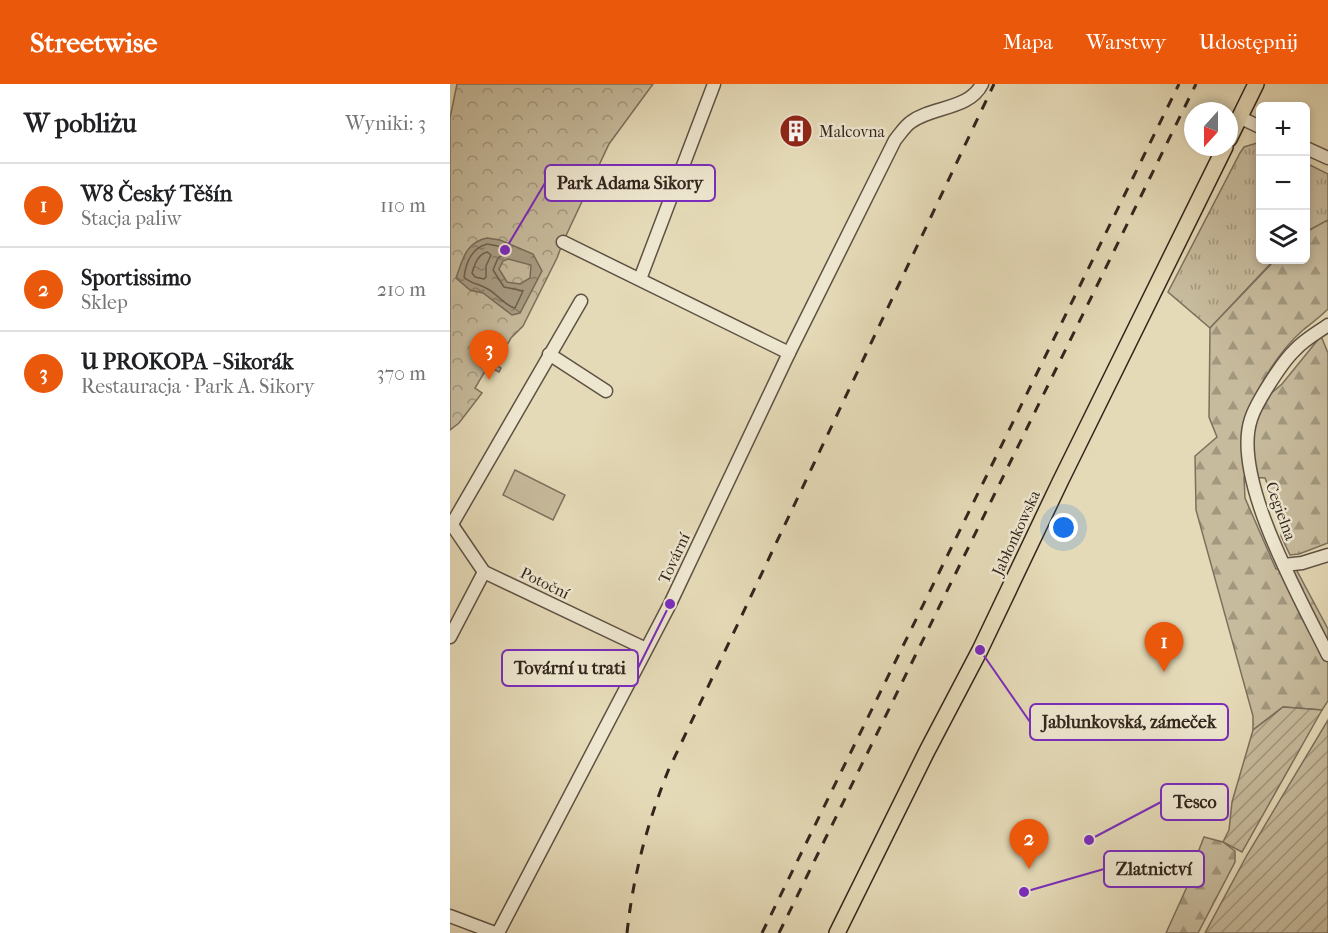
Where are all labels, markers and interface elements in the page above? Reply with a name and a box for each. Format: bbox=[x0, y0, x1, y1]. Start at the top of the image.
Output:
text: Streetwise bbox=[30, 26, 157, 59]
text: Mapa bbox=[1003, 30, 1053, 54]
text: Warstwy bbox=[1086, 30, 1166, 54]
text: Udostępnij bbox=[1199, 30, 1298, 54]
north arrow bbox=[1184, 102, 1238, 156]
map controls bbox=[1256, 102, 1310, 264]
button: + bbox=[1256, 102, 1310, 156]
text: W pobliżu bbox=[24, 108, 137, 139]
text: Wyniki: 3 bbox=[345, 112, 426, 135]
building icon: Malcovna bbox=[778, 113, 814, 149]
place label: Malcovna bbox=[819, 122, 886, 141]
button: − bbox=[1256, 156, 1310, 210]
callout: Park Adama Sikory bbox=[545, 165, 715, 201]
text: Park Adama Sikory bbox=[557, 173, 705, 194]
text: W8 Český Těšín bbox=[81, 181, 232, 207]
text: 1 bbox=[40, 194, 47, 217]
text: 110 m bbox=[380, 194, 426, 217]
text: Stacja paliw bbox=[81, 207, 181, 230]
button: layers bbox=[1256, 210, 1310, 264]
text: Sportissimo bbox=[81, 265, 191, 291]
text: 2 bbox=[38, 278, 49, 301]
text: 210 m bbox=[377, 278, 426, 301]
text: Sklep bbox=[81, 291, 128, 314]
pin: 3 bbox=[470, 330, 508, 380]
text: U PROKOPA - Sikorák bbox=[81, 349, 293, 375]
text: 3 bbox=[39, 362, 48, 385]
text: 370 m bbox=[376, 362, 426, 385]
text: Restauracja · Park A. Sikory bbox=[81, 375, 314, 398]
street label: Cegielna bbox=[1262, 479, 1301, 543]
street label: Jabłonkowska bbox=[987, 487, 1044, 581]
your location bbox=[1049, 513, 1078, 542]
street label: Tovární bbox=[654, 530, 694, 586]
street label: Potoční bbox=[517, 563, 573, 603]
pin: 1 bbox=[1144, 622, 1184, 672]
callout: Tovární u trati bbox=[502, 650, 638, 686]
text: Tovární u trati bbox=[513, 658, 627, 679]
callout: Jablunkovská, zámeček bbox=[1030, 704, 1228, 740]
text: Jablunkovská, zámeček bbox=[1040, 712, 1217, 733]
callout: Tesco bbox=[1161, 784, 1228, 820]
text: Tesco bbox=[1172, 792, 1217, 813]
pin: 2 bbox=[1010, 820, 1048, 869]
callout: Zlatnictví bbox=[1104, 851, 1204, 887]
text: Zlatnictví bbox=[1116, 859, 1193, 880]

